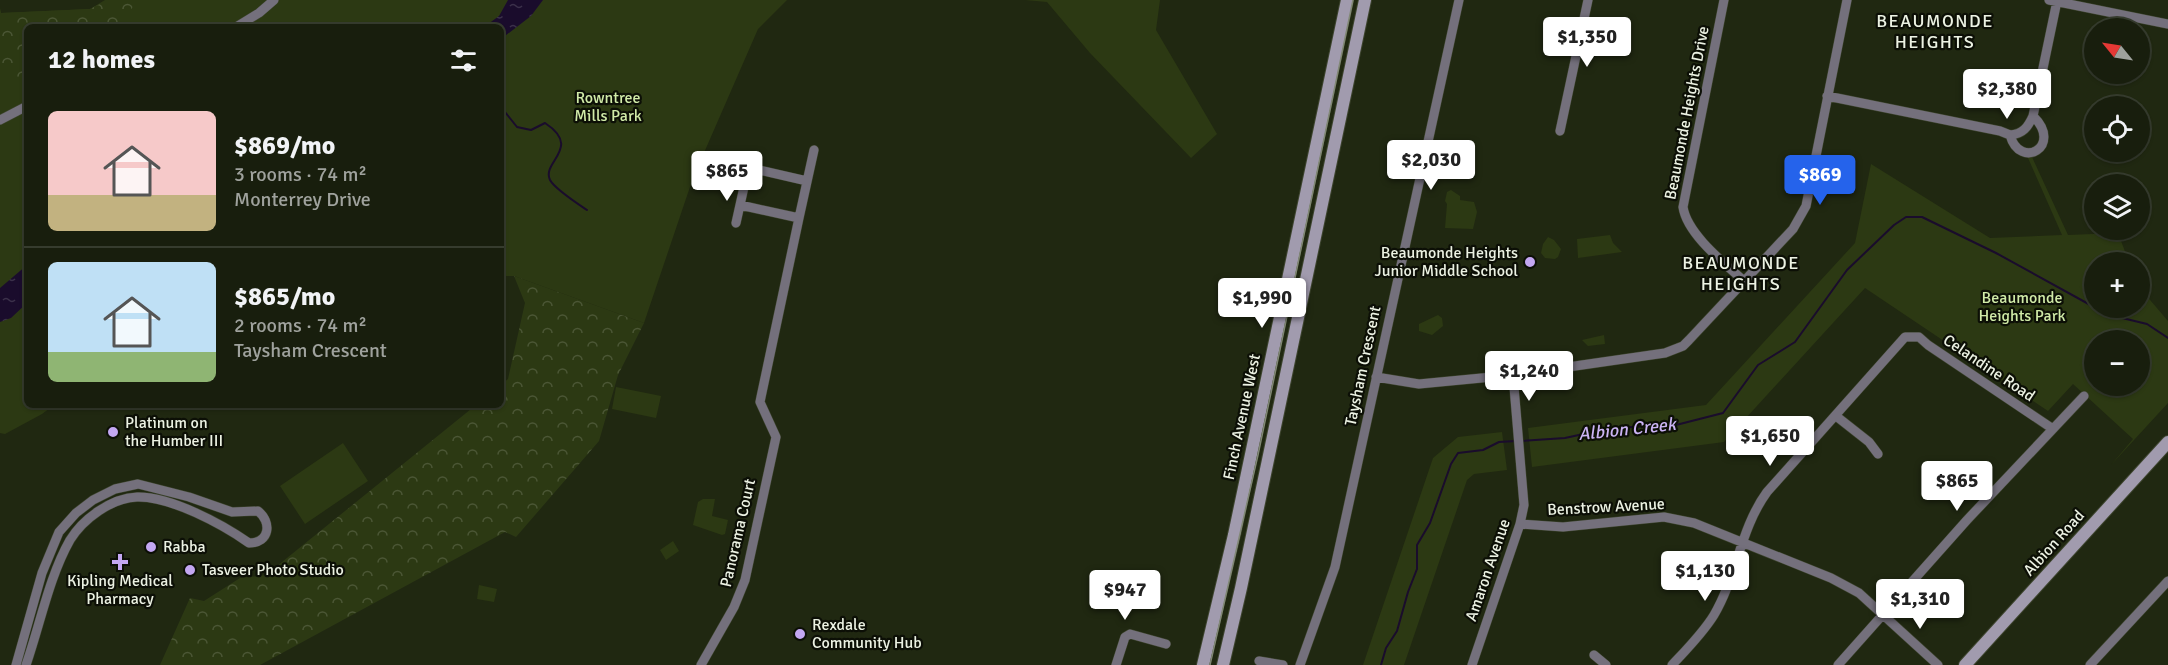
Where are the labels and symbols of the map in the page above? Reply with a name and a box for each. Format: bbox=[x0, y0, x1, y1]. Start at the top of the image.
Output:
district label: BEAUMONDE HEIGHTS bbox=[1876, 10, 1994, 53]
pin: $1,350 bbox=[1538, 17, 1636, 68]
north arrow bbox=[2084, 18, 2150, 84]
street label: Beaumonde Heights Drive bbox=[1660, 24, 1714, 202]
pin: $2,380 bbox=[1958, 69, 2056, 120]
park label: Rowntree Mills Park bbox=[574, 88, 642, 126]
pin: $2,030 bbox=[1382, 140, 1480, 191]
pin: $865 bbox=[691, 151, 763, 202]
pin: $869 bbox=[1784, 155, 1856, 206]
place label: Beaumonde Heights Junior Middle School bbox=[1375, 243, 1518, 281]
district label: BEAUMONDE HEIGHTS bbox=[1682, 252, 1800, 295]
marker: Beaumonde Heights Junior Middle School bbox=[1523, 255, 1537, 269]
pin: $1,990 bbox=[1213, 278, 1311, 329]
park label: Beaumonde Heights Park bbox=[1978, 288, 2066, 326]
street label: Taysham Crescent bbox=[1341, 304, 1386, 428]
street label: Celandine Road bbox=[1939, 330, 2039, 406]
pin: $1,240 bbox=[1480, 351, 1578, 402]
street label: Finch Avenue West bbox=[1219, 352, 1265, 482]
place label: Platinum on the Humber III bbox=[125, 413, 223, 451]
water label: Albion Creek bbox=[1577, 413, 1679, 445]
pin: $1,650 bbox=[1721, 416, 1819, 467]
marker: Platinum on the Humber III bbox=[106, 425, 120, 439]
pin: $865 bbox=[1921, 461, 1993, 512]
street label: Panorama Court bbox=[716, 476, 760, 589]
street label: Benstrow Avenue bbox=[1547, 494, 1665, 520]
street label: Albion Road bbox=[2019, 506, 2089, 580]
street label: Amaron Avenue bbox=[1461, 516, 1515, 624]
place label: Rabba bbox=[163, 537, 206, 557]
marker: Rabba bbox=[144, 540, 158, 554]
pin: $1,130 bbox=[1656, 551, 1754, 602]
marker: Kipling Medical Pharmacy bbox=[113, 555, 127, 569]
place label: Tasveer Photo Studio bbox=[202, 560, 344, 580]
marker: Tasveer Photo Studio bbox=[183, 563, 197, 577]
pin: $947 bbox=[1089, 570, 1161, 621]
place label: Kipling Medical Pharmacy bbox=[67, 571, 173, 609]
pin: $1,310 bbox=[1871, 579, 1969, 630]
place label: Rexdale Community Hub bbox=[812, 615, 922, 653]
marker: Rexdale Community Hub bbox=[793, 627, 807, 641]

